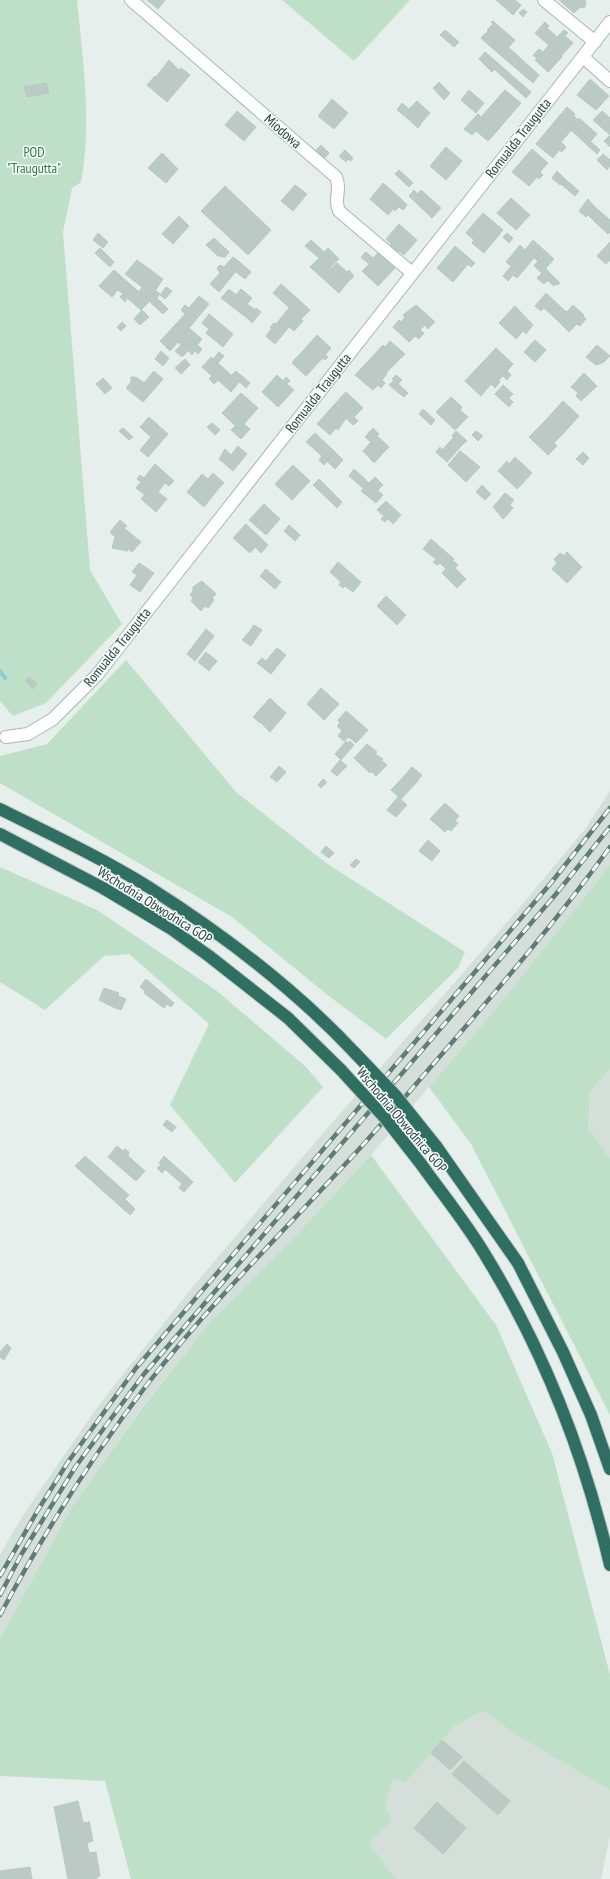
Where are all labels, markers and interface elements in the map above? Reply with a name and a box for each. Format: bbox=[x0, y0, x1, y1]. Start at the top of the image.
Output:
street label: Romualda Traugutta bbox=[481, 94, 555, 182]
street label: Miodowa bbox=[261, 110, 305, 152]
park label: POD "Traugutta" bbox=[7, 143, 61, 177]
street label: Romualda Traugutta bbox=[281, 349, 355, 437]
street label: Romualda Traugutta bbox=[80, 604, 154, 690]
street label: Wschodnia Obwodnica GOP bbox=[94, 862, 216, 948]
street label: Wschodnia Obwodnica GOP bbox=[353, 1064, 451, 1176]

